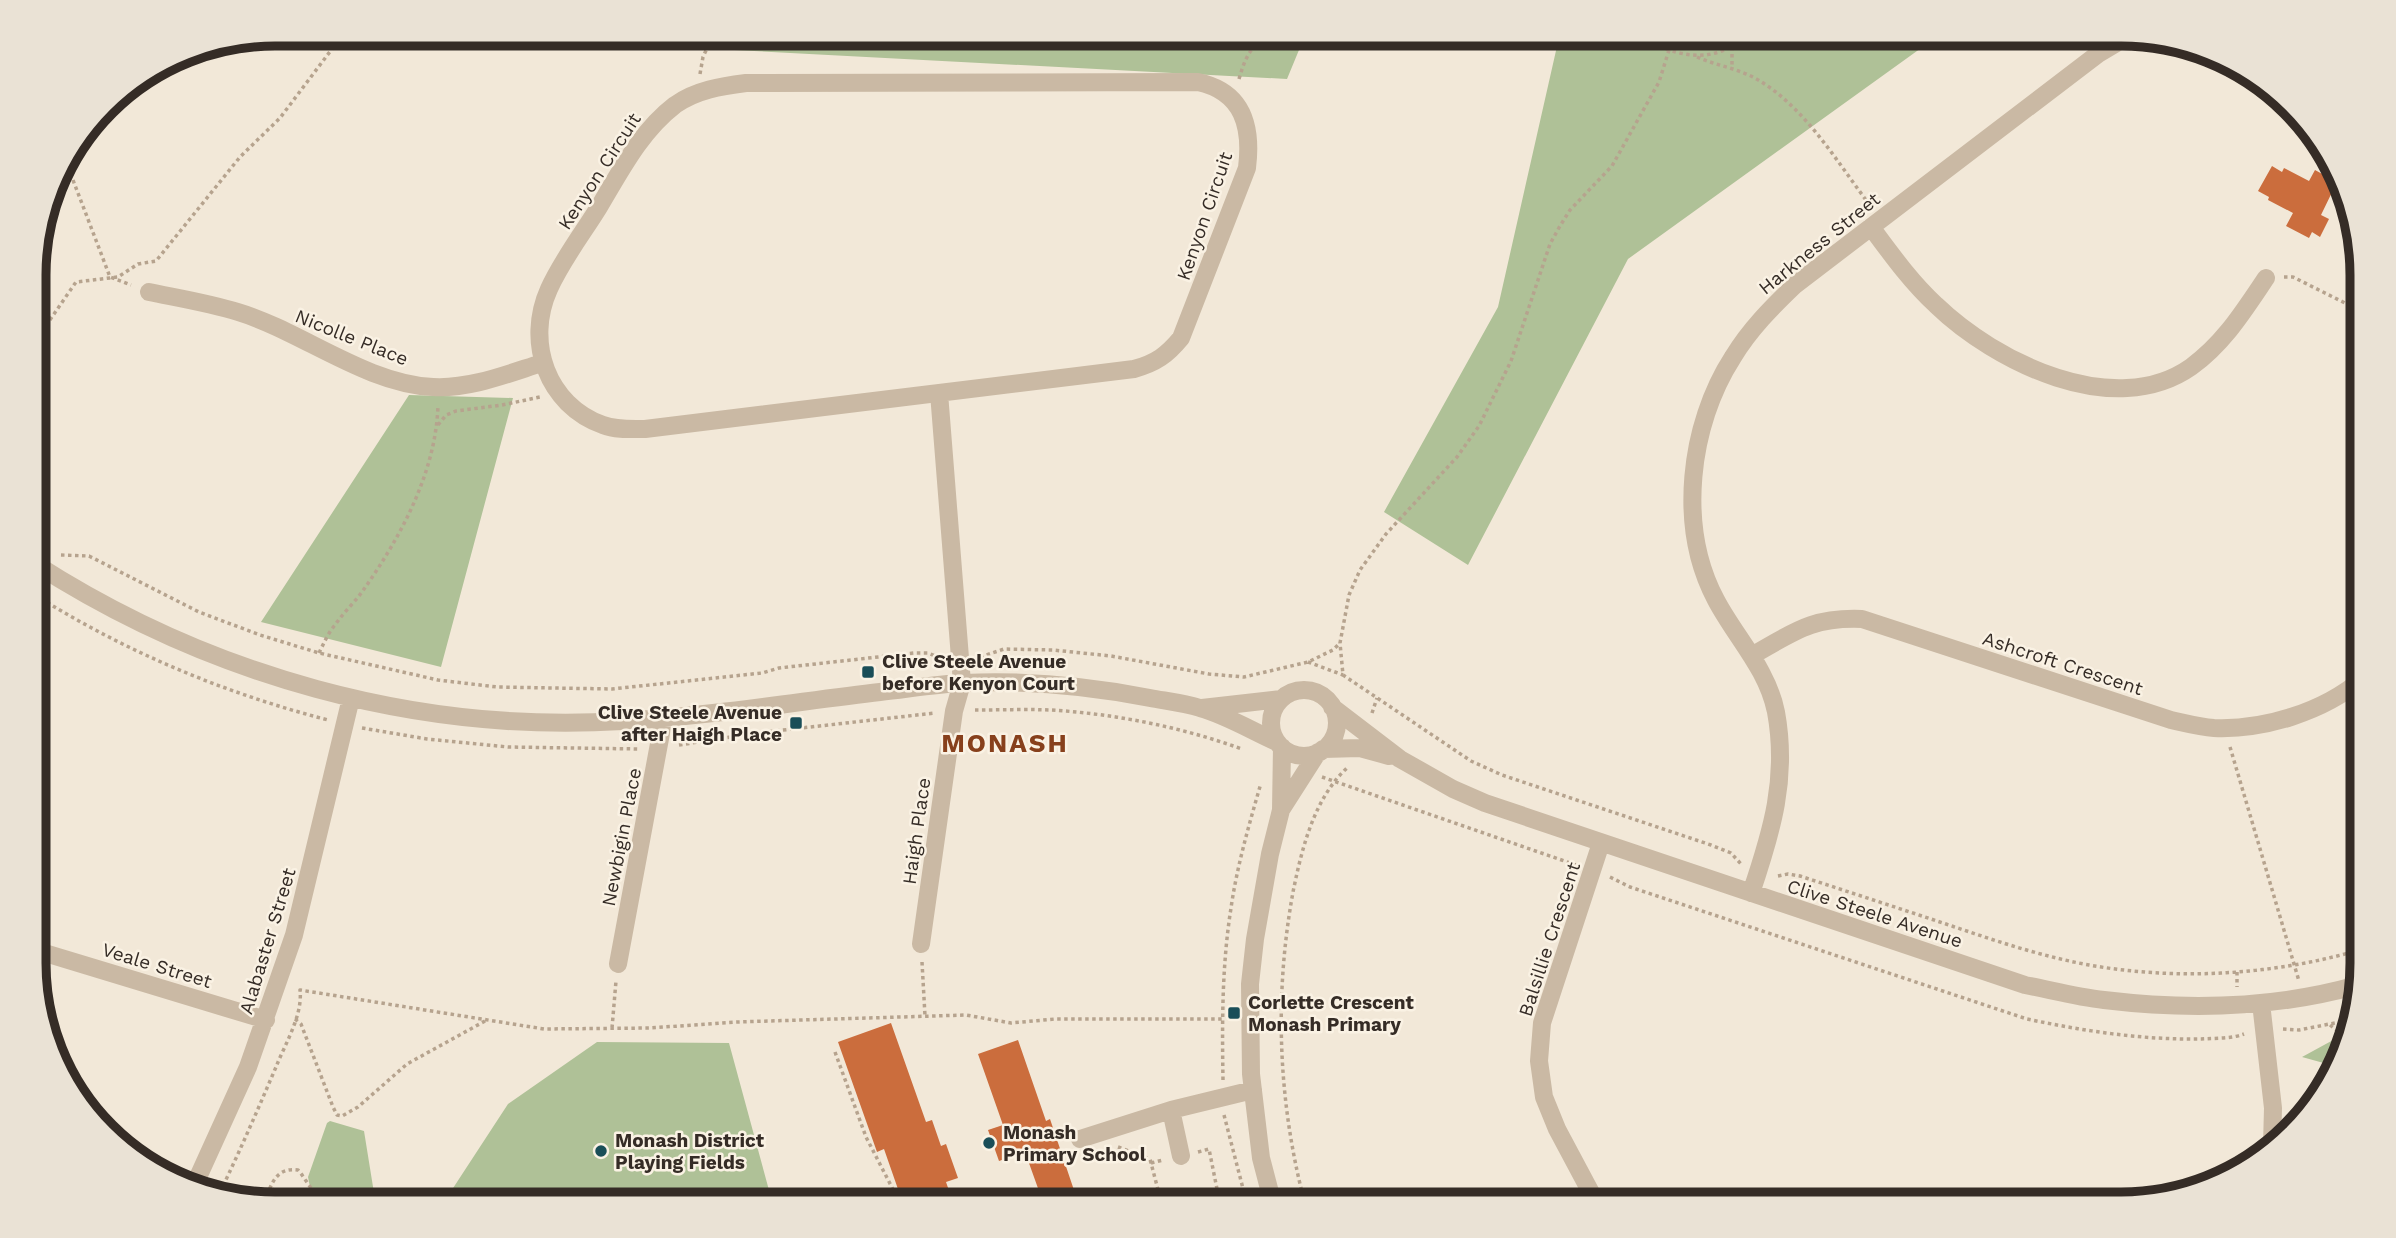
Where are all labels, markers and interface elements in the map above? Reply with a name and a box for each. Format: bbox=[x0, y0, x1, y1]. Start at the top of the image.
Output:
street label: Kenyon Circuit bbox=[553, 109, 646, 234]
street label: Kenyon Circuit bbox=[1172, 149, 1237, 283]
street label: Harkness Street bbox=[1754, 187, 1885, 299]
street label: Nicolle Place bbox=[292, 304, 412, 371]
street label: Ashcroft Crescent bbox=[1980, 627, 2146, 700]
place label: Clive Steele Avenue before Kenyon Court bbox=[882, 650, 1075, 695]
marker: Clive Steele Avenue before Kenyon Court bbox=[860, 664, 876, 680]
place label: Clive Steele Avenue after Haigh Place bbox=[598, 701, 782, 746]
marker: Clive Steele Avenue after Haigh Place bbox=[788, 715, 804, 731]
district label: MONASH bbox=[941, 728, 1069, 758]
street label: Newbigin Place bbox=[597, 766, 646, 908]
street label: Haigh Place bbox=[898, 776, 935, 886]
street label: Balsillie Crescent bbox=[1514, 859, 1585, 1019]
street label: Alabaster Street bbox=[234, 865, 301, 1017]
street label: Clive Steele Avenue bbox=[1784, 874, 1965, 953]
street label: Veale Street bbox=[99, 938, 215, 993]
place label: Corlette Crescent Monash Primary bbox=[1248, 991, 1414, 1036]
marker: Corlette Crescent Monash Primary bbox=[1226, 1005, 1242, 1021]
place label: Monash Primary School bbox=[1003, 1121, 1147, 1166]
place label: Monash District Playing Fields bbox=[615, 1129, 765, 1174]
marker: Monash Primary School bbox=[981, 1135, 997, 1151]
marker: Monash District Playing Fields bbox=[593, 1143, 609, 1159]

